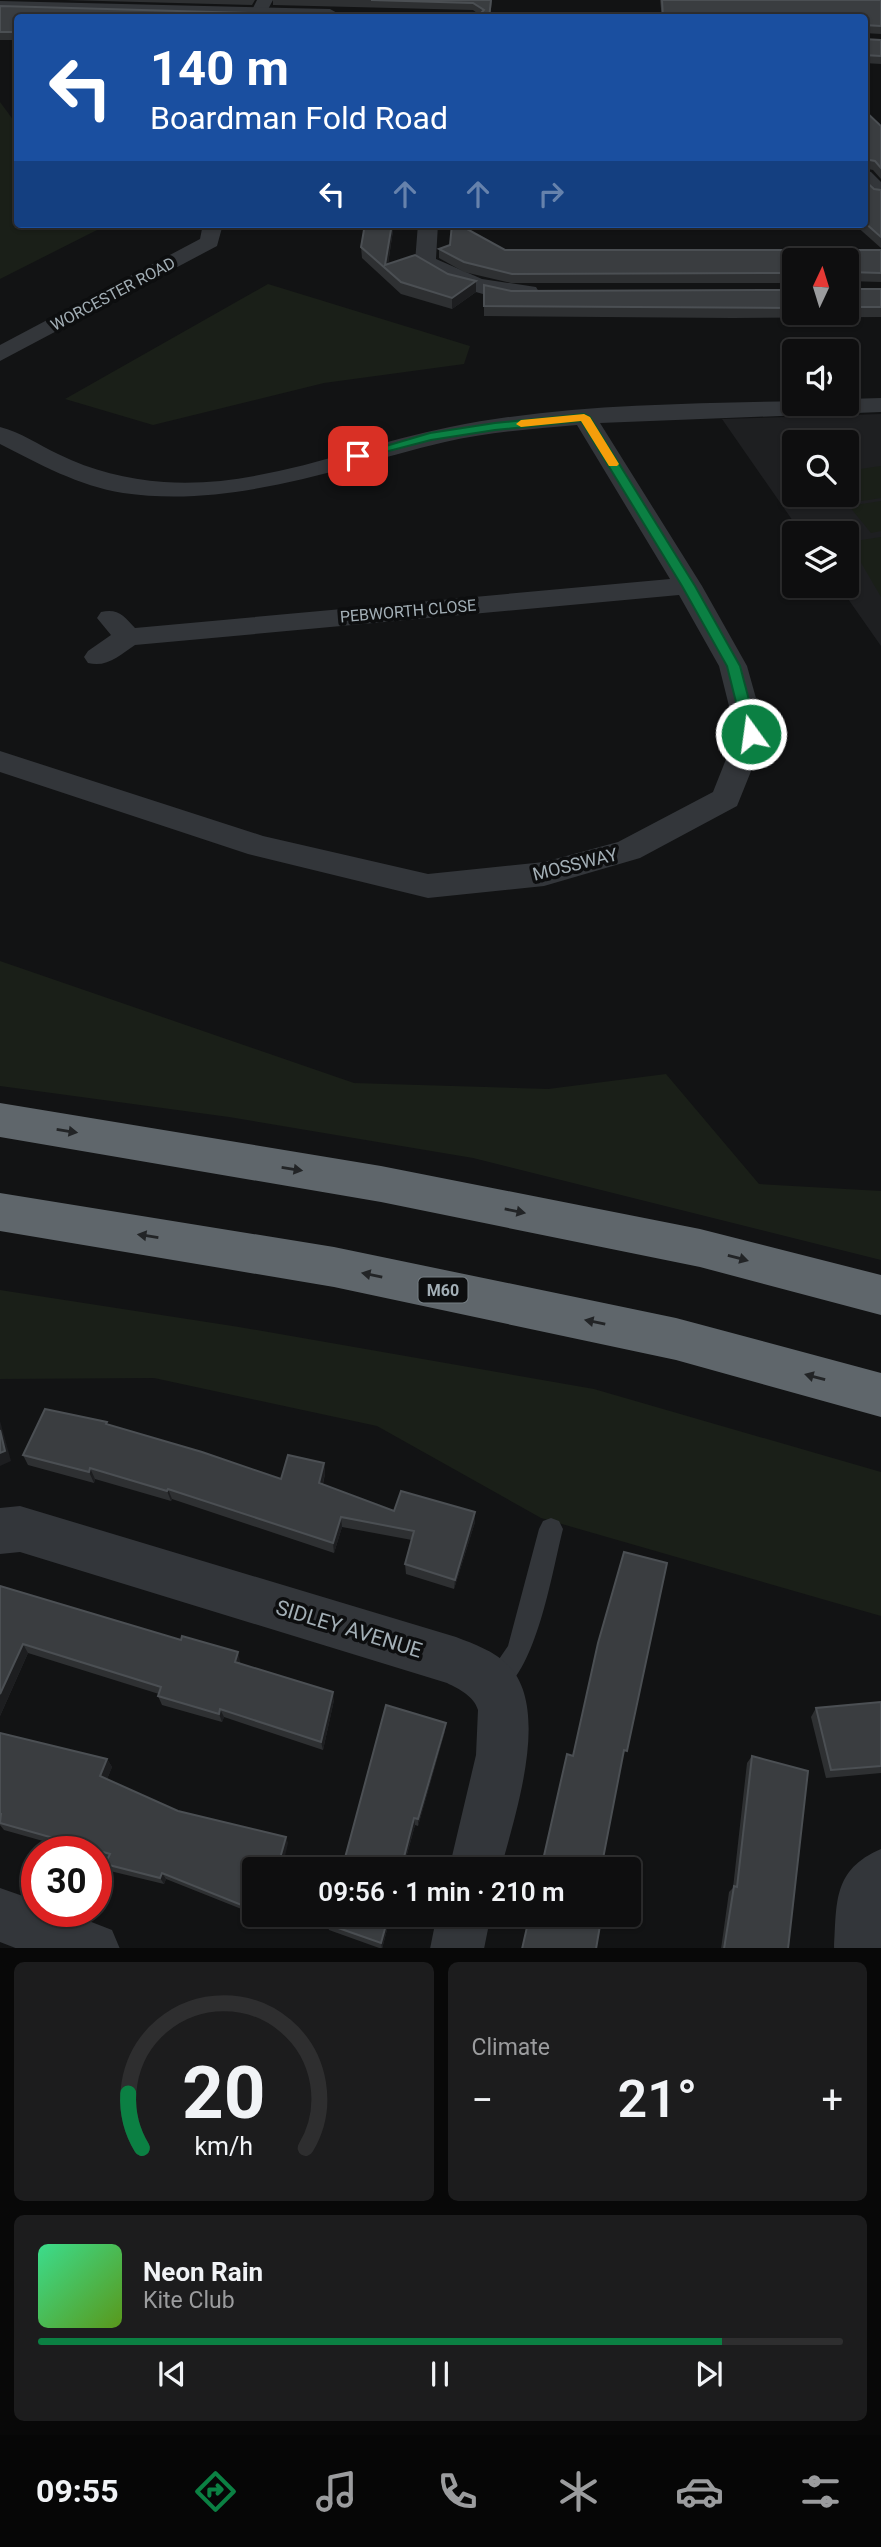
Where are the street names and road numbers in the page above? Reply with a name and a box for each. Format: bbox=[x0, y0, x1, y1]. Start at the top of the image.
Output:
street label: WORCESTER ROAD bbox=[48, 253, 178, 335]
street label: PEBWORTH CLOSE bbox=[339, 596, 477, 626]
street label: MOSSWAY bbox=[530, 843, 620, 885]
road number: M60 bbox=[418, 1278, 467, 1302]
street label: SIDLEY AVENUE bbox=[273, 1595, 425, 1663]

